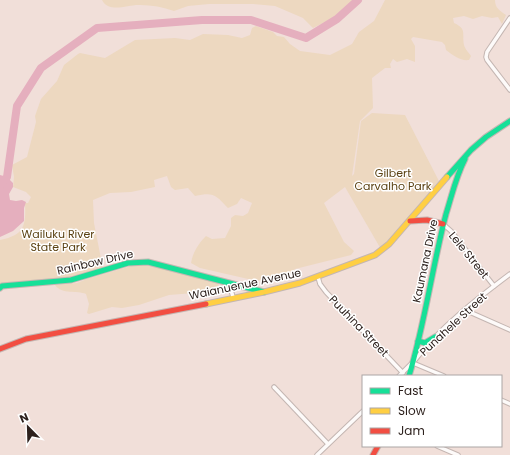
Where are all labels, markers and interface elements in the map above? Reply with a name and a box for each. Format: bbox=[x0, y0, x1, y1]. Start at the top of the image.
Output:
park label: Gilbert Carvalho Park bbox=[355, 165, 432, 194]
street label: Kaumana Drive bbox=[408, 218, 442, 304]
park label: Wailuku River State Park bbox=[22, 226, 94, 255]
street label: Lele Street bbox=[445, 228, 493, 282]
street label: Rainbow Drive bbox=[55, 245, 135, 279]
street label: Waianuenue Avenue bbox=[187, 264, 303, 304]
street label: Punahele Street bbox=[416, 289, 490, 359]
street label: Puuhina Street bbox=[326, 292, 392, 360]
legend bbox=[362, 375, 502, 447]
text: Fast bbox=[398, 382, 423, 399]
text: Slow bbox=[398, 402, 426, 419]
north arrow bbox=[8, 407, 48, 447]
text: N bbox=[17, 409, 31, 427]
text: Jam bbox=[398, 422, 425, 439]

